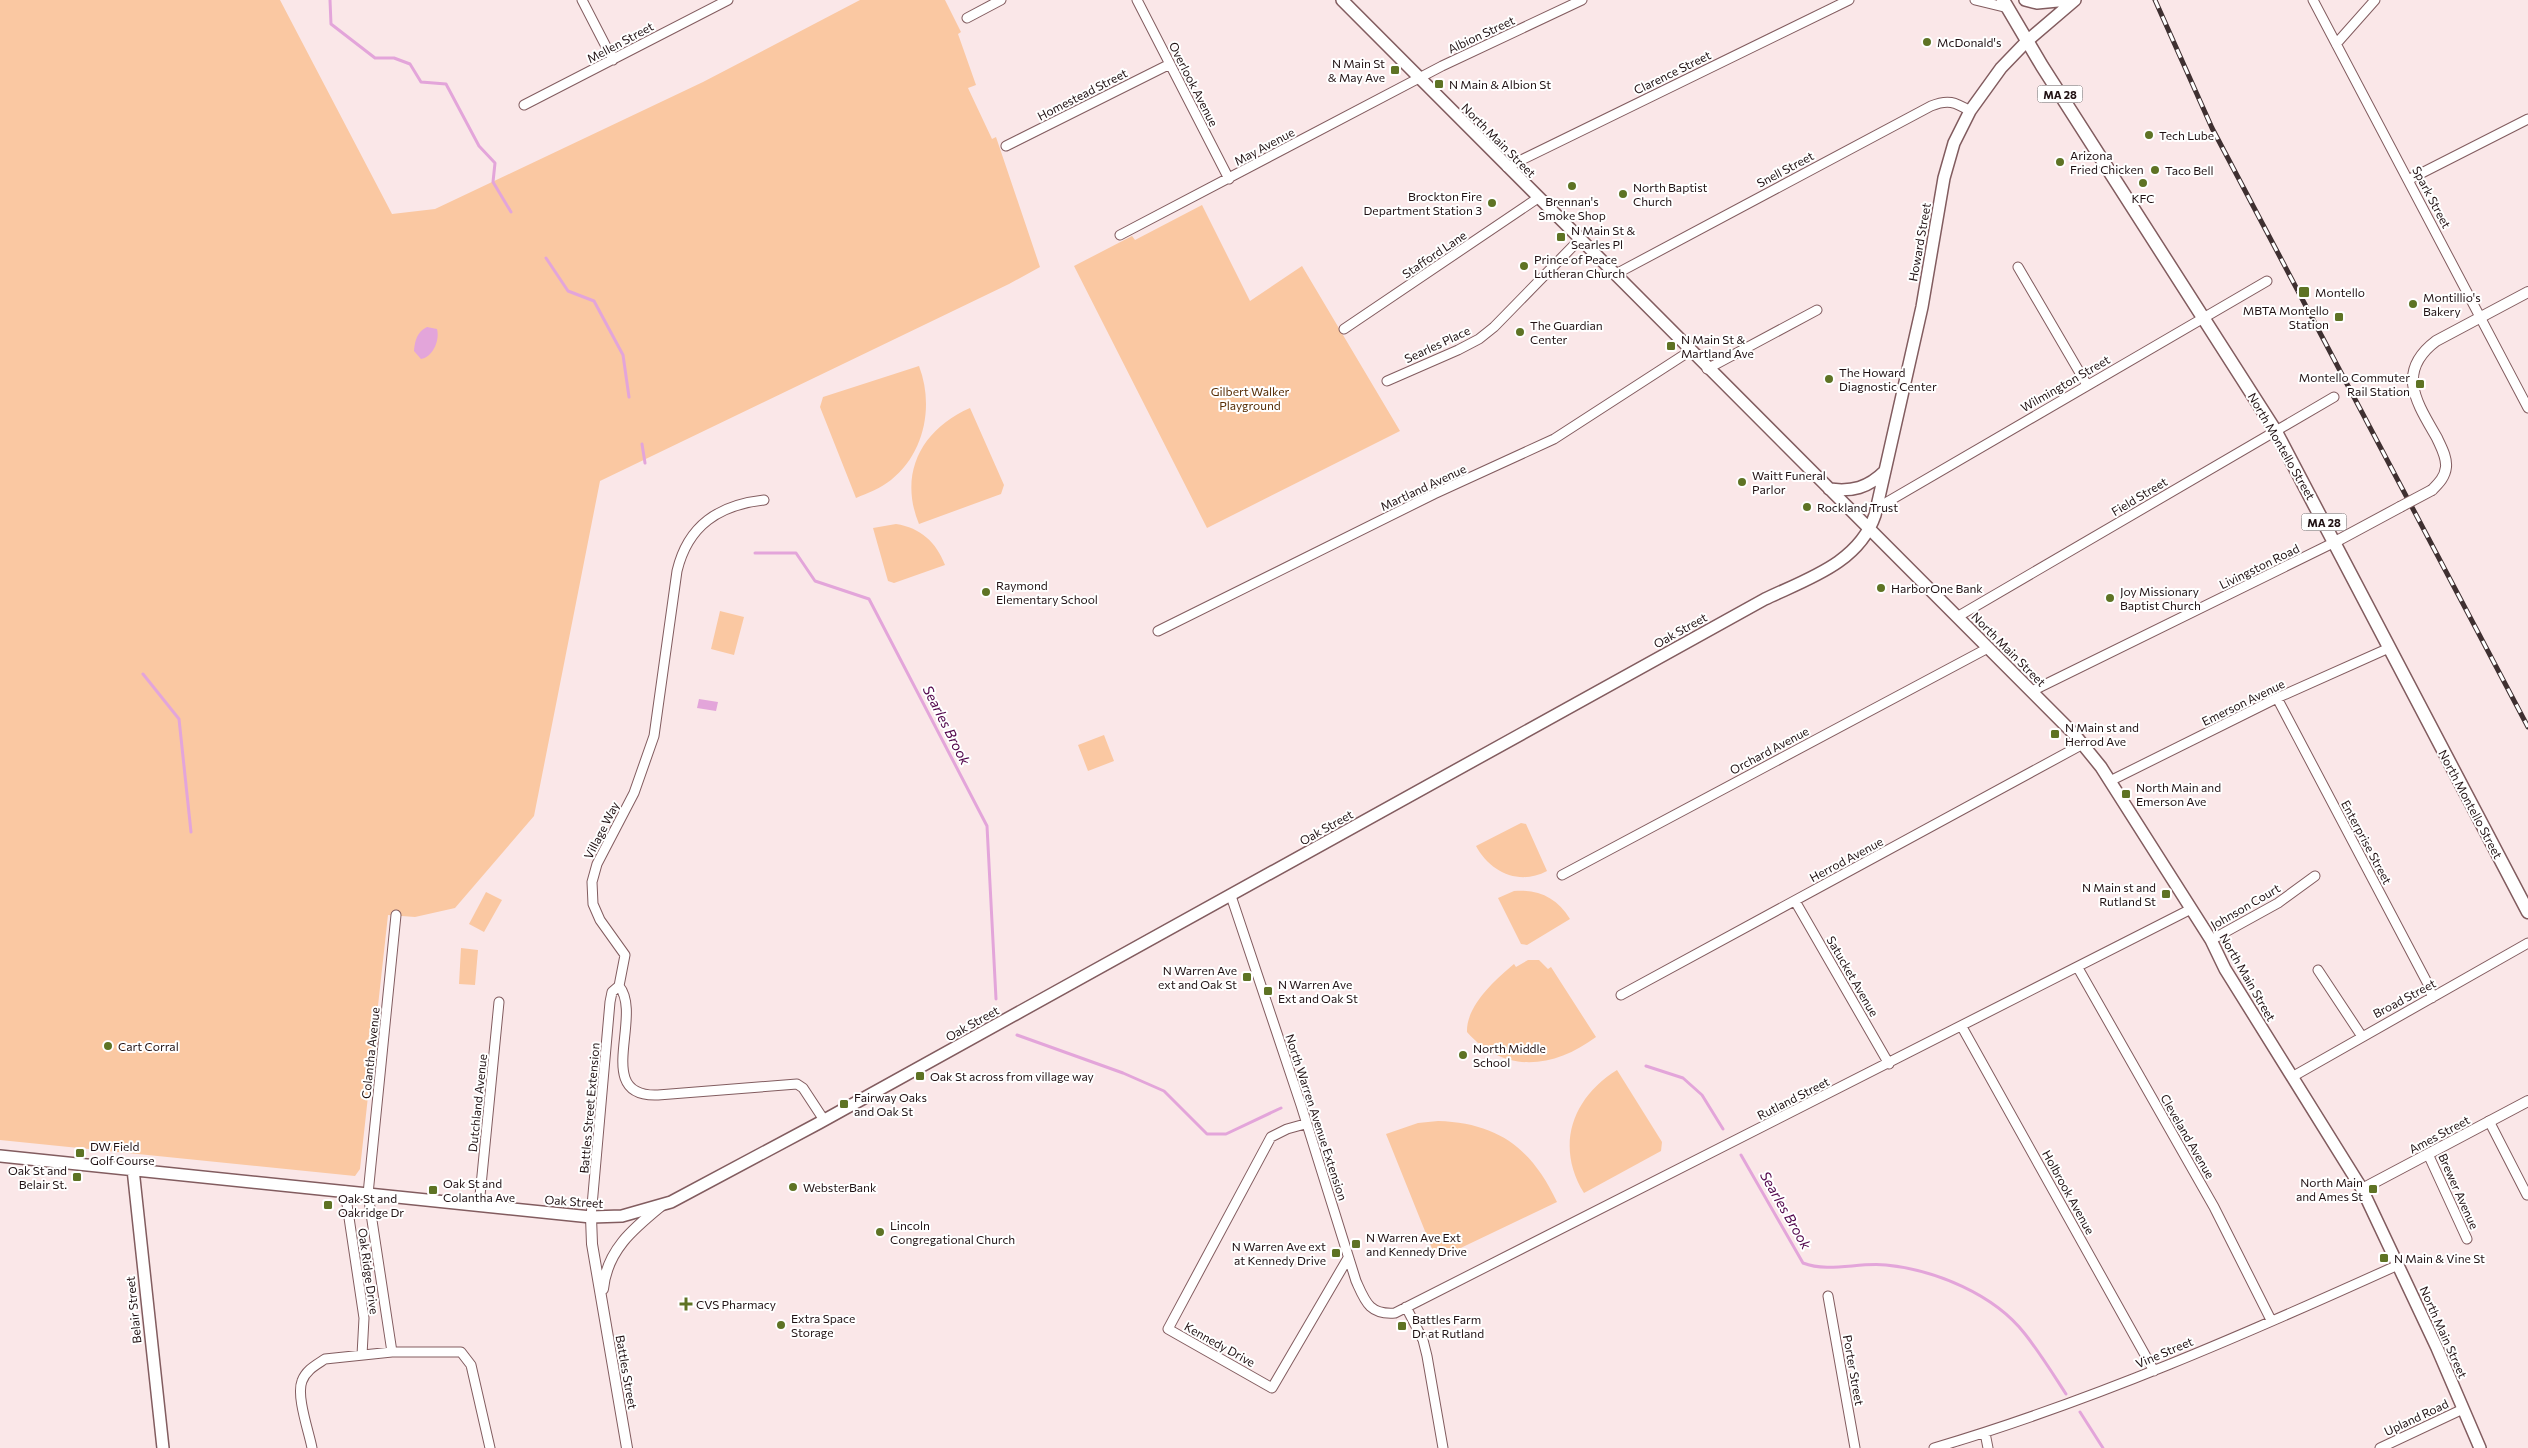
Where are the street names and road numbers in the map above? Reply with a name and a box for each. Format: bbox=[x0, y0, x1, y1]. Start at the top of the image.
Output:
street label: Albion Street bbox=[1446, 12, 1517, 56]
street label: Mellen Street bbox=[584, 19, 656, 65]
street label: Overlook Avenue bbox=[1167, 39, 1221, 129]
street label: Clarence Street bbox=[1631, 47, 1713, 97]
street label: Homestead Street bbox=[1035, 65, 1129, 123]
road number: MA 28 bbox=[2038, 86, 2082, 102]
street label: North Main Street bbox=[1459, 100, 1539, 180]
street label: May Avenue bbox=[1232, 124, 1296, 168]
street label: Snell Street bbox=[1754, 148, 1816, 190]
street label: Spark Street bbox=[2410, 164, 2454, 230]
street label: Howard Street bbox=[1905, 202, 1933, 282]
street label: Stafford Lane bbox=[1399, 227, 1469, 281]
street label: Searles Place bbox=[1402, 323, 1472, 365]
street label: Wilmington Street bbox=[2018, 352, 2112, 414]
street label: North Montello Street bbox=[2246, 390, 2318, 502]
street label: Martland Avenue bbox=[1378, 461, 1468, 513]
street label: Field Street bbox=[2109, 474, 2169, 518]
road number: MA 28 bbox=[2302, 514, 2346, 530]
street label: Livingston Road bbox=[2217, 541, 2301, 591]
street label: North Main Street bbox=[1969, 609, 2049, 689]
street label: Oak Street bbox=[1651, 610, 1709, 650]
street label: Emerson Avenue bbox=[2199, 676, 2287, 728]
street label: Orchard Avenue bbox=[1727, 723, 1811, 777]
street label: North Montello Street bbox=[2436, 747, 2506, 861]
street label: Enterprise Street bbox=[2339, 798, 2395, 886]
street label: Village Way bbox=[581, 799, 621, 861]
street label: Oak Street bbox=[1297, 807, 1355, 847]
street label: Herrod Avenue bbox=[1807, 834, 1885, 884]
street label: Johnson Court bbox=[2208, 880, 2283, 932]
street label: North Main Street bbox=[2217, 931, 2279, 1023]
street label: Satucket Avenue bbox=[1824, 933, 1882, 1019]
street label: Broad Street bbox=[2370, 976, 2438, 1020]
street label: Oak Street bbox=[943, 1003, 1001, 1043]
street label: Colantha Avenue bbox=[358, 1007, 382, 1099]
street label: North Warren Avenue Extension bbox=[1283, 1032, 1351, 1202]
street label: Battles Street Extension bbox=[576, 1042, 602, 1174]
street label: Dutchland Avenue bbox=[465, 1053, 489, 1153]
street label: Rutland Street bbox=[1755, 1074, 1831, 1122]
street label: Cleveland Avenue bbox=[2158, 1091, 2218, 1181]
street label: Ames Street bbox=[2406, 1112, 2472, 1156]
street label: Holbrook Avenue bbox=[2040, 1147, 2098, 1237]
street label: Brewer Avenue bbox=[2436, 1151, 2482, 1231]
street label: Oak Street bbox=[544, 1192, 604, 1210]
street label: Oak Ridge Drive bbox=[356, 1227, 382, 1315]
street label: Belair Street bbox=[123, 1276, 143, 1344]
street label: North Main Street bbox=[2417, 1284, 2471, 1380]
street label: Kennedy Drive bbox=[1182, 1319, 1258, 1369]
street label: Battles Street bbox=[614, 1334, 640, 1410]
street label: Porter Street bbox=[1841, 1334, 1867, 1406]
street label: Vine Street bbox=[2133, 1334, 2195, 1370]
street label: Upland Road bbox=[2382, 1396, 2450, 1438]

